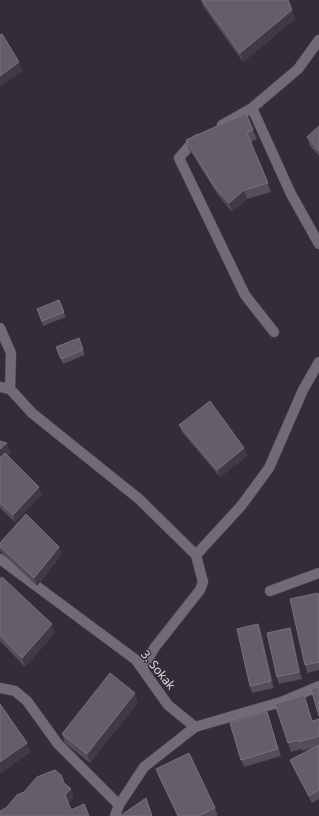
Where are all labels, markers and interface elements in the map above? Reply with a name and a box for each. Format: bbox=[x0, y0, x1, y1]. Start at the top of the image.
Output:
street label: 3. Sokak bbox=[137, 646, 180, 694]

